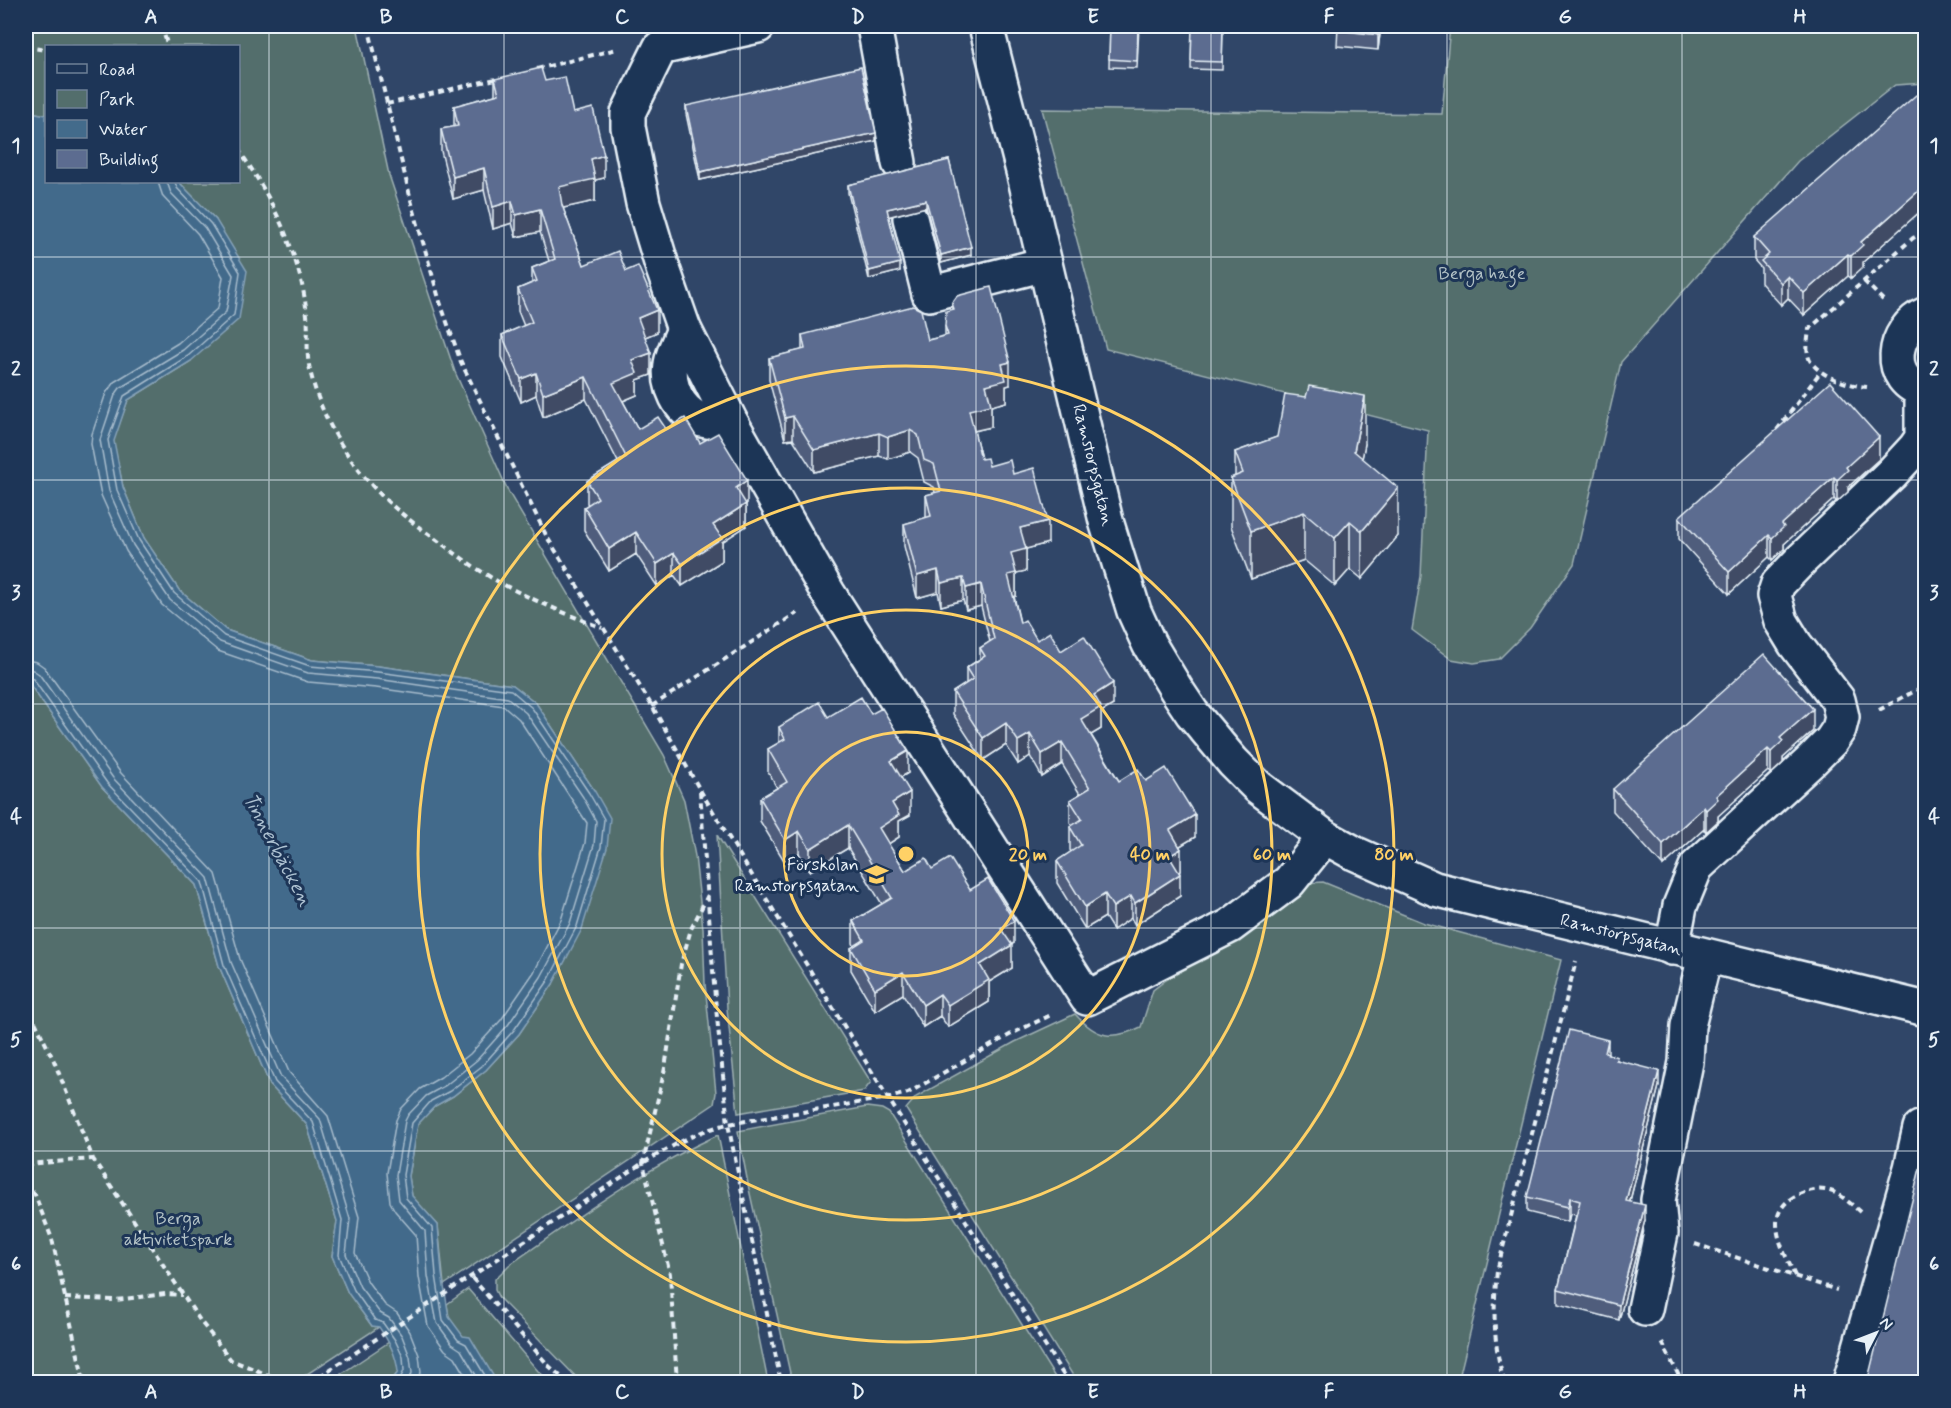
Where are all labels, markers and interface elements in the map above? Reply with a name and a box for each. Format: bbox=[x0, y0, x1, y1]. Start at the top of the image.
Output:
text: A bbox=[144, 4, 158, 31]
text: B bbox=[380, 4, 393, 31]
text: C bbox=[615, 4, 630, 31]
text: D bbox=[851, 4, 865, 31]
text: E bbox=[1087, 4, 1099, 31]
text: F bbox=[1324, 4, 1335, 31]
text: G bbox=[1558, 4, 1572, 31]
text: H bbox=[1793, 4, 1807, 31]
legend bbox=[45, 45, 240, 183]
text: Road bbox=[99, 58, 135, 82]
text: Park bbox=[99, 88, 135, 112]
text: Water bbox=[99, 118, 148, 142]
text: 1 bbox=[12, 133, 20, 160]
text: 1 bbox=[1930, 133, 1938, 160]
text: Building bbox=[99, 148, 159, 174]
park label: Berga hage bbox=[1438, 262, 1526, 288]
text: 2 bbox=[11, 356, 21, 383]
text: 2 bbox=[1929, 356, 1939, 383]
street label: Ramstorpsgatan bbox=[1066, 402, 1120, 528]
text: 3 bbox=[11, 580, 21, 607]
text: 3 bbox=[1929, 580, 1939, 607]
water label: Tinnerbäcken bbox=[236, 789, 318, 912]
text: 4 bbox=[10, 804, 22, 831]
text: 4 bbox=[1928, 804, 1940, 831]
text: 20 m bbox=[1009, 843, 1047, 867]
text: 40 m bbox=[1130, 843, 1170, 867]
text: 60 m bbox=[1253, 843, 1291, 867]
text: 80 m bbox=[1374, 843, 1414, 867]
centre of rings bbox=[896, 844, 916, 864]
place label: Förskolan Ramstorpsgatan bbox=[734, 853, 859, 898]
school or university icon: Förskolan Ramstorpsgatan bbox=[864, 862, 890, 888]
street label: Ramstorpsgatan bbox=[1558, 908, 1684, 962]
text: 5 bbox=[10, 1027, 22, 1054]
text: 5 bbox=[1928, 1027, 1940, 1054]
park label: Berga aktivitetspark bbox=[124, 1207, 232, 1252]
text: 6 bbox=[11, 1251, 21, 1278]
text: 6 bbox=[1929, 1251, 1939, 1278]
north arrow bbox=[1846, 1303, 1906, 1363]
text: N bbox=[1875, 1313, 1897, 1335]
text: A bbox=[144, 1379, 158, 1406]
text: B bbox=[380, 1379, 393, 1406]
text: C bbox=[615, 1379, 630, 1406]
text: D bbox=[851, 1379, 865, 1406]
text: E bbox=[1087, 1379, 1099, 1406]
text: F bbox=[1324, 1379, 1335, 1406]
text: G bbox=[1558, 1379, 1572, 1406]
text: H bbox=[1793, 1379, 1807, 1406]

